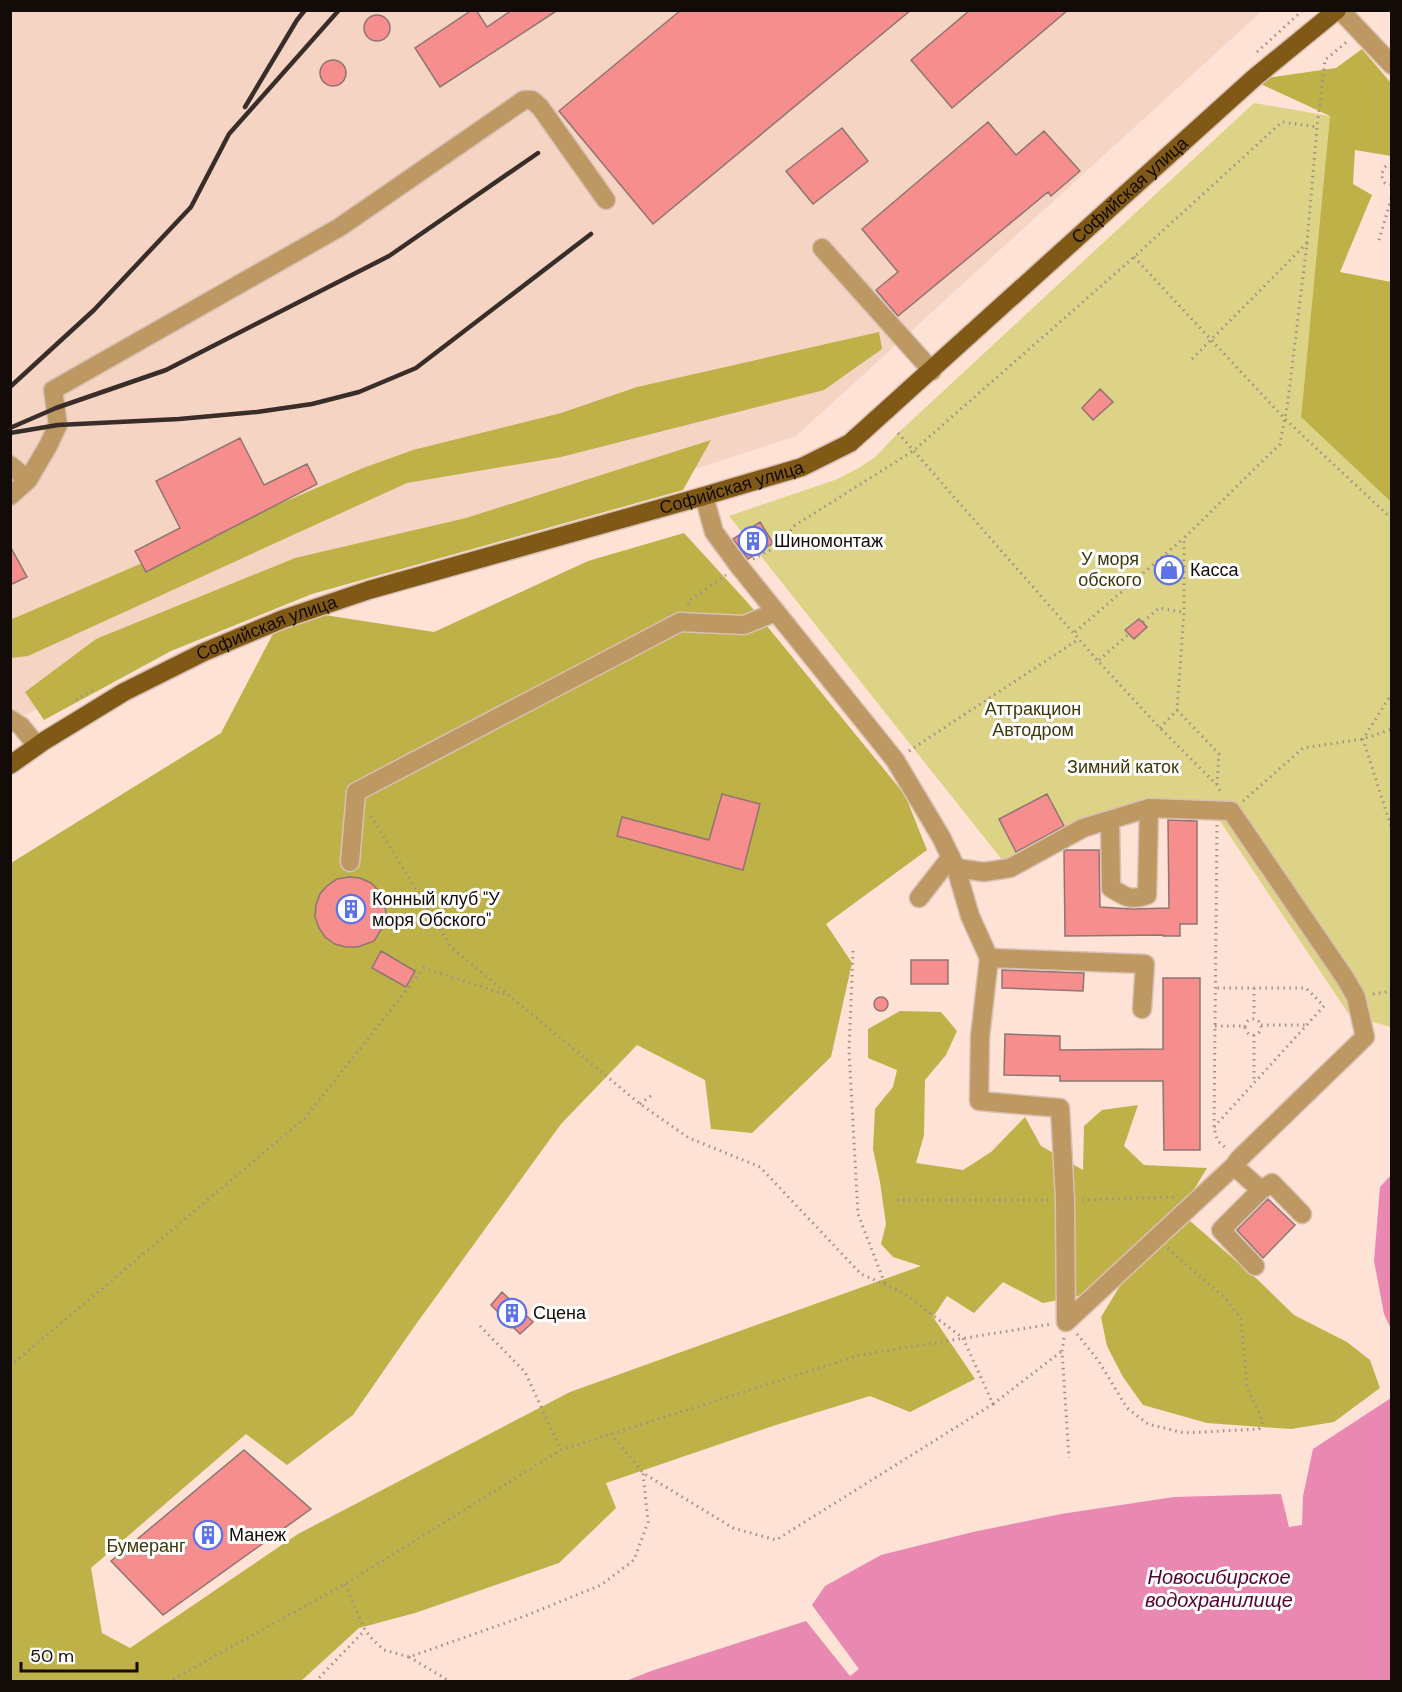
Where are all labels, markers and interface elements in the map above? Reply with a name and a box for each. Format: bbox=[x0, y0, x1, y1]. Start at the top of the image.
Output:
street label: Софийская улица bbox=[1066, 131, 1194, 249]
street label: Софийская улица bbox=[657, 455, 808, 520]
building icon: Шиномонтаж bbox=[737, 525, 769, 557]
place label: Шиномонтаж bbox=[774, 529, 883, 553]
park label: У моря обского bbox=[1078, 547, 1142, 592]
shop icon: Касса bbox=[1153, 554, 1185, 586]
place label: Касса bbox=[1190, 558, 1239, 582]
street label: Софийская улица bbox=[192, 589, 341, 666]
park label: Аттракцион Автодром bbox=[985, 697, 1081, 742]
park label: Зимний каток bbox=[1067, 755, 1179, 779]
place label: Конный клуб "У моря Обского" bbox=[372, 887, 500, 932]
building icon: Конный клуб "У моря Обского" bbox=[335, 893, 367, 925]
building icon: Сцена bbox=[496, 1297, 528, 1329]
place label: Сцена bbox=[533, 1301, 587, 1325]
building icon: Манеж bbox=[192, 1519, 224, 1551]
place label: Манеж bbox=[229, 1523, 286, 1547]
park label: Бумеранг bbox=[106, 1534, 186, 1558]
water label: Новосибирское водохранилище bbox=[1145, 1564, 1293, 1613]
scale bar bbox=[21, 1635, 136, 1673]
text: 50 m bbox=[30, 1644, 74, 1668]

